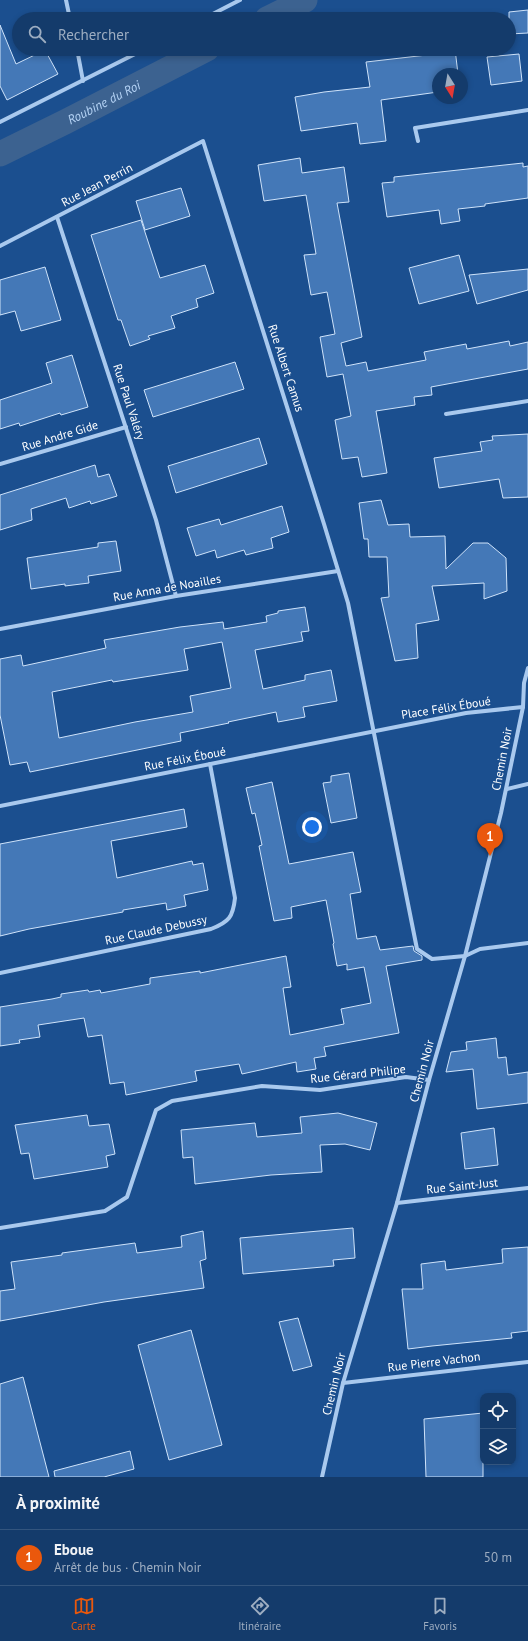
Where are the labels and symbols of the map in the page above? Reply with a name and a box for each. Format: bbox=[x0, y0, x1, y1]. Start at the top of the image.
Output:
north arrow bbox=[432, 68, 468, 104]
water label: Roubine du Roi bbox=[65, 76, 144, 128]
street label: Rue Jean Perrin bbox=[59, 160, 135, 210]
street label: Rue Albert Camus bbox=[265, 322, 308, 413]
street label: Rue Paul Valéry bbox=[110, 362, 149, 442]
street label: Rue Andre Gide bbox=[20, 417, 100, 454]
street label: Rue Anna de Noailles bbox=[112, 571, 222, 604]
street label: Place Félix Éboué bbox=[400, 693, 492, 722]
street label: Chemin Noir bbox=[488, 726, 515, 792]
street label: Rue Félix Éboué bbox=[143, 743, 227, 774]
your location bbox=[302, 817, 322, 837]
pin: 1 bbox=[477, 823, 503, 856]
street label: Rue Claude Debussy bbox=[104, 911, 209, 948]
street label: Chemin Noir bbox=[406, 1038, 437, 1104]
street label: Rue Gérard Philipe bbox=[310, 1061, 406, 1086]
street label: Rue Saint-Just bbox=[425, 1174, 499, 1197]
street label: Rue Pierre Vachon bbox=[387, 1348, 481, 1375]
street label: Chemin Noir bbox=[318, 1351, 349, 1417]

